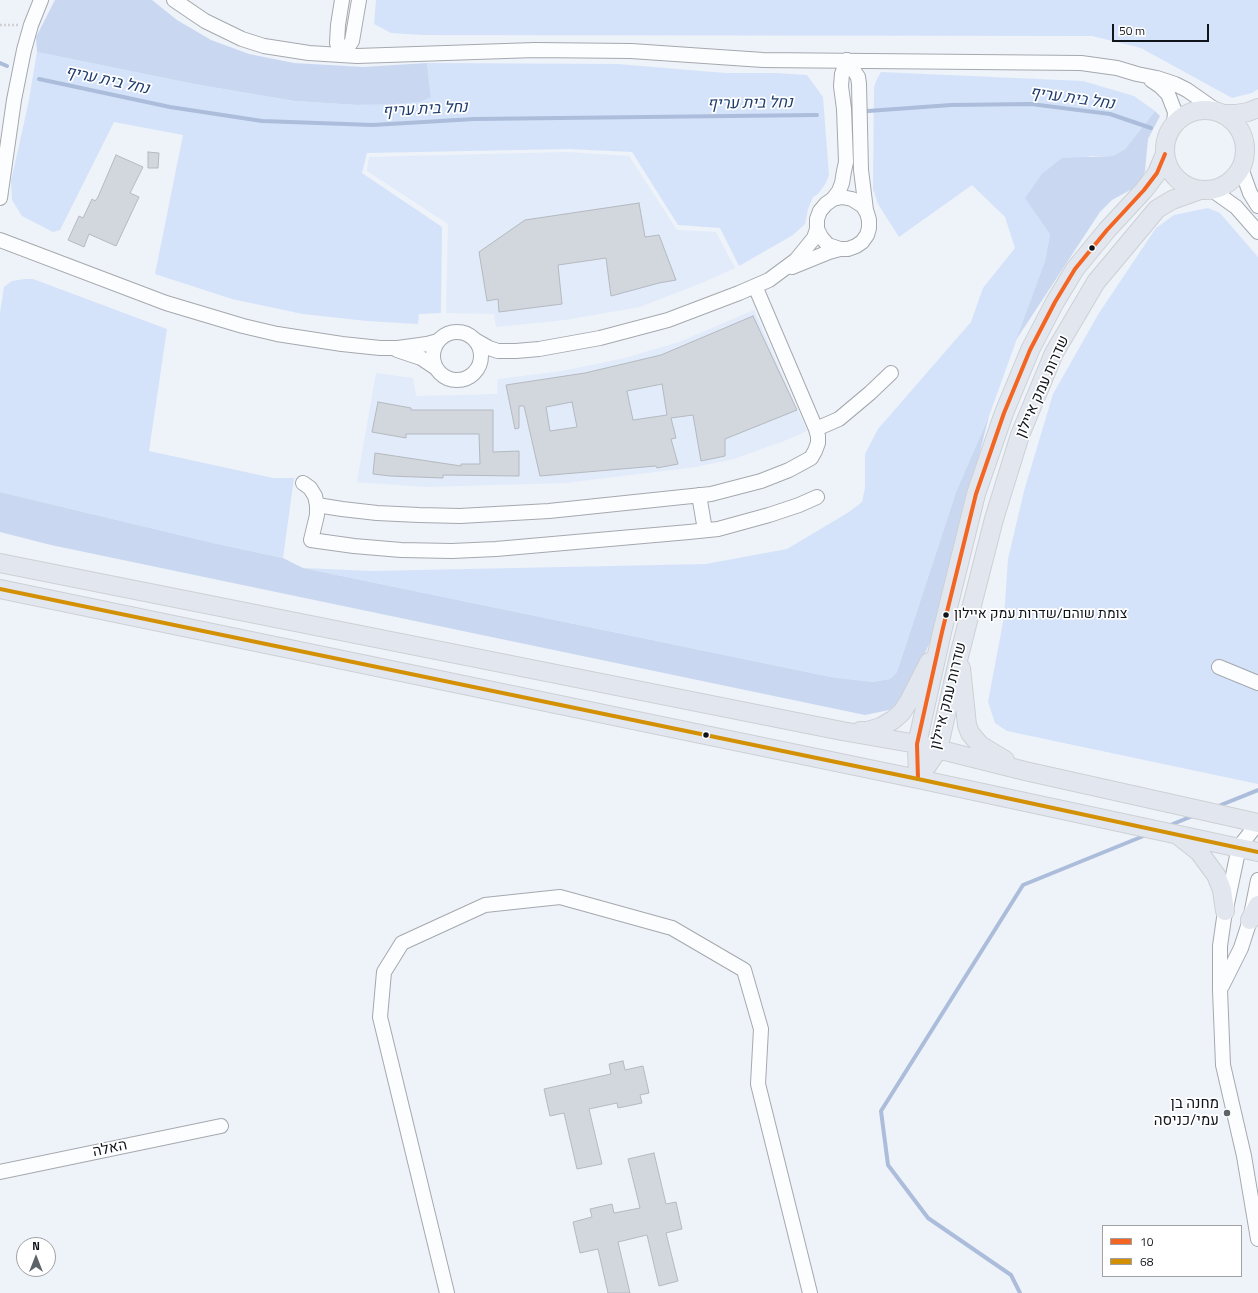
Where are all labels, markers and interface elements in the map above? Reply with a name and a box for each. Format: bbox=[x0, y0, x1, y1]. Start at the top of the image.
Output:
scale bar bbox=[1114, 16, 1211, 42]
text: 50 m bbox=[1119, 21, 1145, 40]
water label: נחל בית עריף bbox=[63, 63, 151, 99]
water label: נחל בית עריף bbox=[1028, 84, 1116, 114]
water label: נחל בית עריף bbox=[707, 94, 793, 114]
water label: נחל בית עריף bbox=[382, 98, 468, 122]
unlabelled marker bbox=[1087, 243, 1097, 253]
street label: שדרות עמק איילון bbox=[1012, 333, 1074, 441]
place label: צומת שוהם/שדרות עמק איילון bbox=[954, 607, 1127, 623]
marker: צומת שוהם/שדרות עמק איילון bbox=[941, 610, 951, 620]
street label: שדרות עמק איילון bbox=[927, 640, 971, 752]
unlabelled marker bbox=[701, 730, 711, 740]
place label: מחנה בן עמי/כניסה bbox=[1154, 1095, 1219, 1130]
marker: מחנה בן עמי/כניסה bbox=[1222, 1108, 1232, 1118]
street label: האלה bbox=[91, 1137, 129, 1161]
legend bbox=[1102, 1225, 1242, 1277]
text: 10 bbox=[1140, 1232, 1153, 1251]
north arrow bbox=[16, 1237, 56, 1277]
text: N bbox=[32, 1238, 40, 1254]
text: 68 bbox=[1140, 1252, 1153, 1271]

